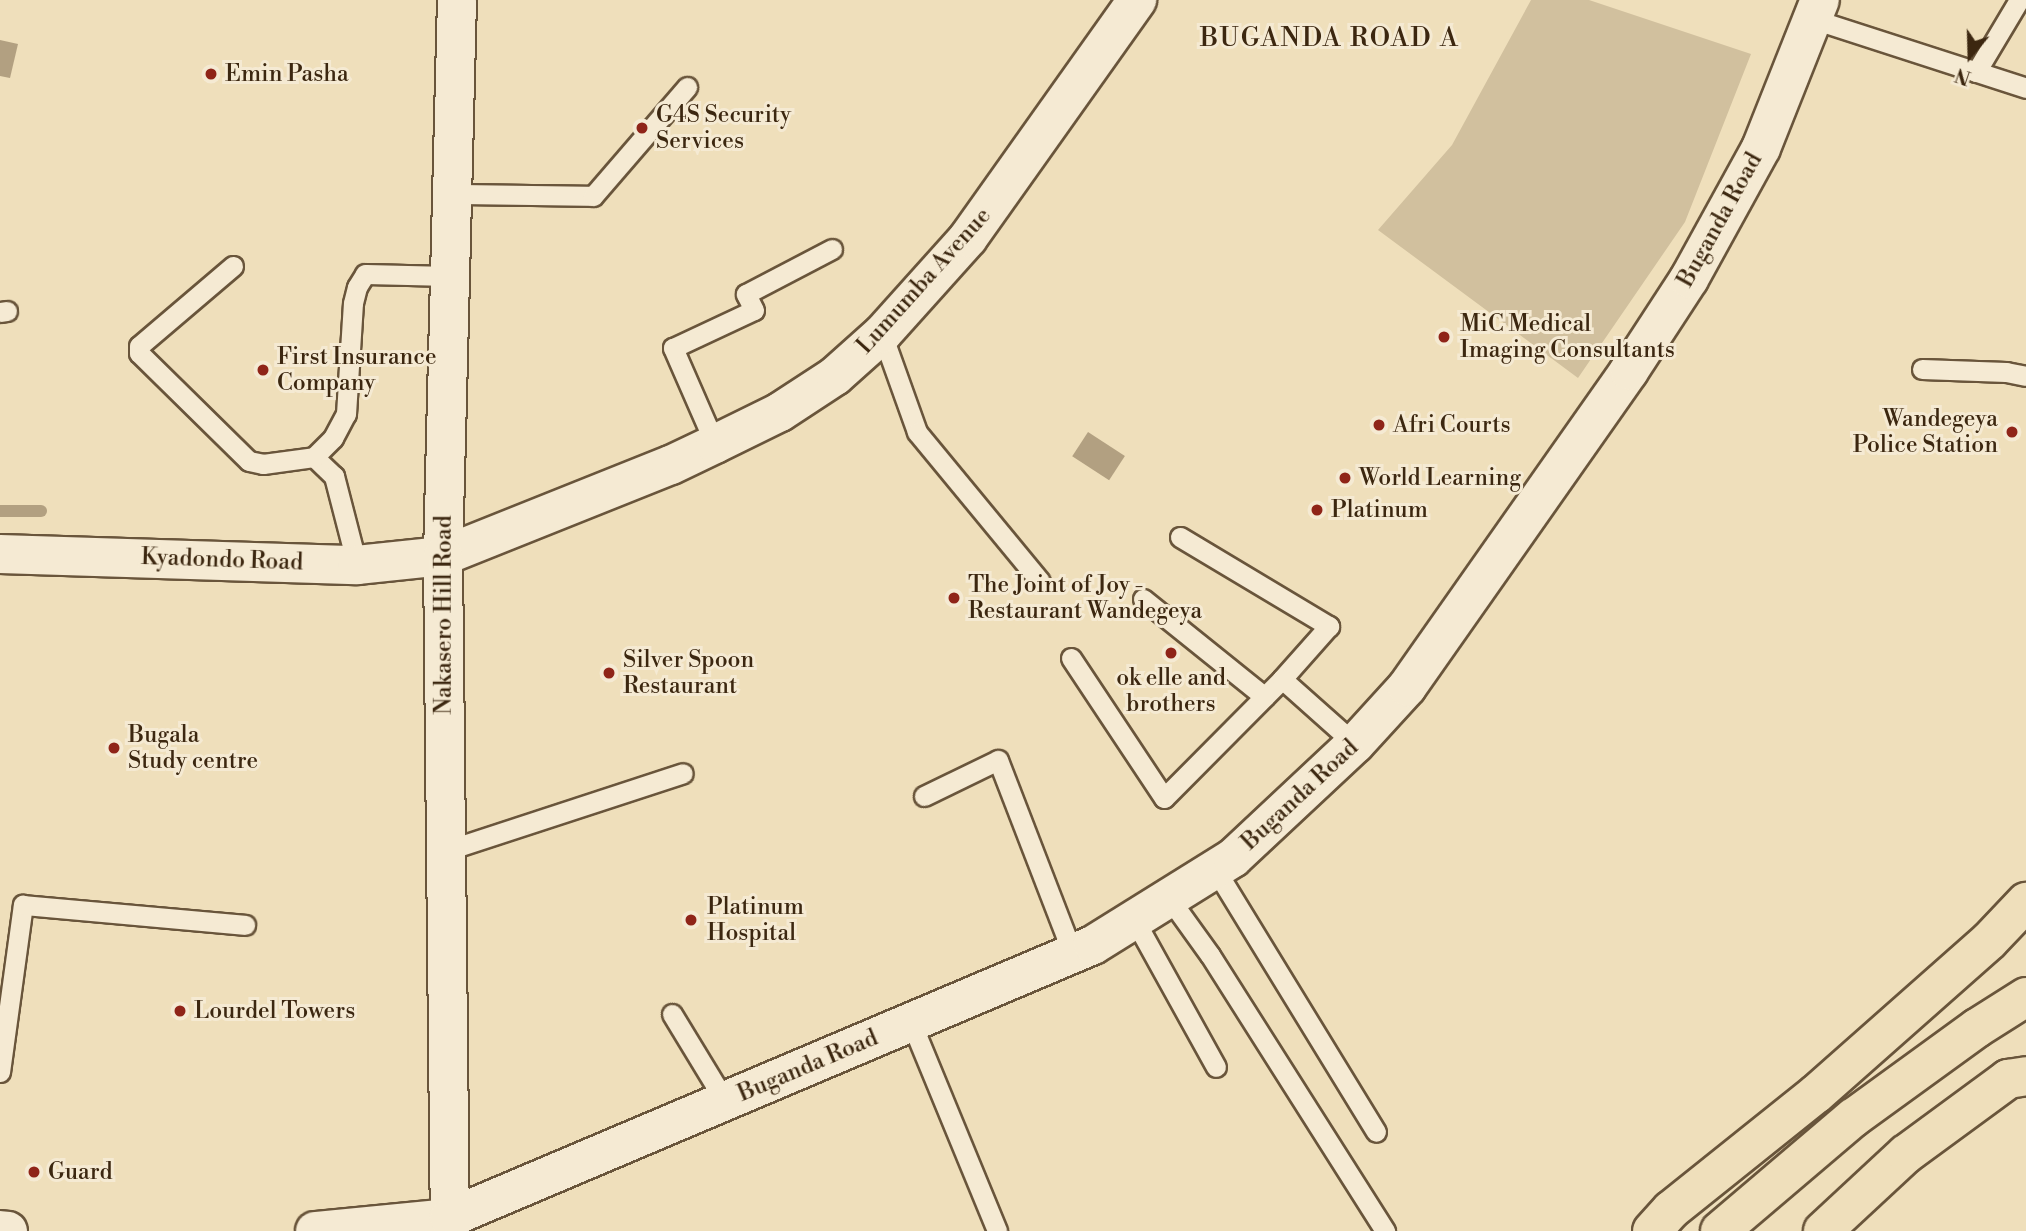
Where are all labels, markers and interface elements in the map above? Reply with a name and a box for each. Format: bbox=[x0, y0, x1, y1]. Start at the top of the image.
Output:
north arrow bbox=[1935, 21, 2005, 91]
district label: BUGANDA ROAD A bbox=[1202, 23, 1458, 55]
place label: Emin Pasha bbox=[225, 60, 349, 88]
text: N bbox=[1952, 62, 1974, 90]
marker: Emin Pasha bbox=[203, 66, 219, 82]
place label: G4S Security Services bbox=[656, 101, 791, 155]
marker: G4S Security Services bbox=[634, 120, 650, 136]
street label: Buganda Road bbox=[1672, 148, 1768, 292]
street label: Lumumba Avenue bbox=[851, 202, 997, 360]
place label: MiC Medical Imaging Consultants bbox=[1460, 310, 1675, 364]
marker: MiC Medical Imaging Consultants bbox=[1434, 327, 1454, 347]
place label: First Insurance Company bbox=[277, 343, 437, 397]
marker: First Insurance Company bbox=[255, 362, 271, 378]
place label: Wandegeya Police Station bbox=[1853, 405, 1998, 459]
place label: Afri Courts bbox=[1393, 411, 1510, 439]
marker: Afri Courts bbox=[1371, 417, 1387, 433]
marker: Wandegeya Police Station bbox=[2004, 424, 2020, 440]
place label: World Learning bbox=[1359, 464, 1521, 492]
marker: World Learning bbox=[1337, 470, 1353, 486]
place label: Platinum bbox=[1331, 496, 1428, 524]
marker: Platinum bbox=[1309, 502, 1325, 518]
street label: Nakasero Hill Road bbox=[430, 515, 458, 715]
street label: Kyadondo Road bbox=[140, 543, 304, 577]
place label: The Joint of Joy - Restaurant Wandegeya bbox=[968, 571, 1202, 625]
marker: The Joint of Joy - Restaurant Wandegeya bbox=[946, 590, 962, 606]
marker: ok elle and brothers bbox=[1163, 645, 1179, 661]
place label: Silver Spoon Restaurant bbox=[623, 646, 754, 700]
place label: ok elle and brothers bbox=[1116, 664, 1226, 718]
marker: Silver Spoon Restaurant bbox=[601, 665, 617, 681]
place label: Bugala Study centre bbox=[128, 721, 258, 775]
street label: Buganda Road bbox=[1236, 734, 1364, 856]
marker: Bugala Study centre bbox=[106, 740, 122, 756]
place label: Platinum Hospital bbox=[707, 893, 804, 947]
marker: Platinum Hospital bbox=[681, 910, 701, 930]
place label: Lourdel Towers bbox=[194, 997, 355, 1025]
marker: Lourdel Towers bbox=[172, 1003, 188, 1019]
street label: Buganda Road bbox=[734, 1024, 882, 1108]
place label: Guard bbox=[48, 1158, 113, 1186]
marker: Guard bbox=[26, 1164, 42, 1180]

